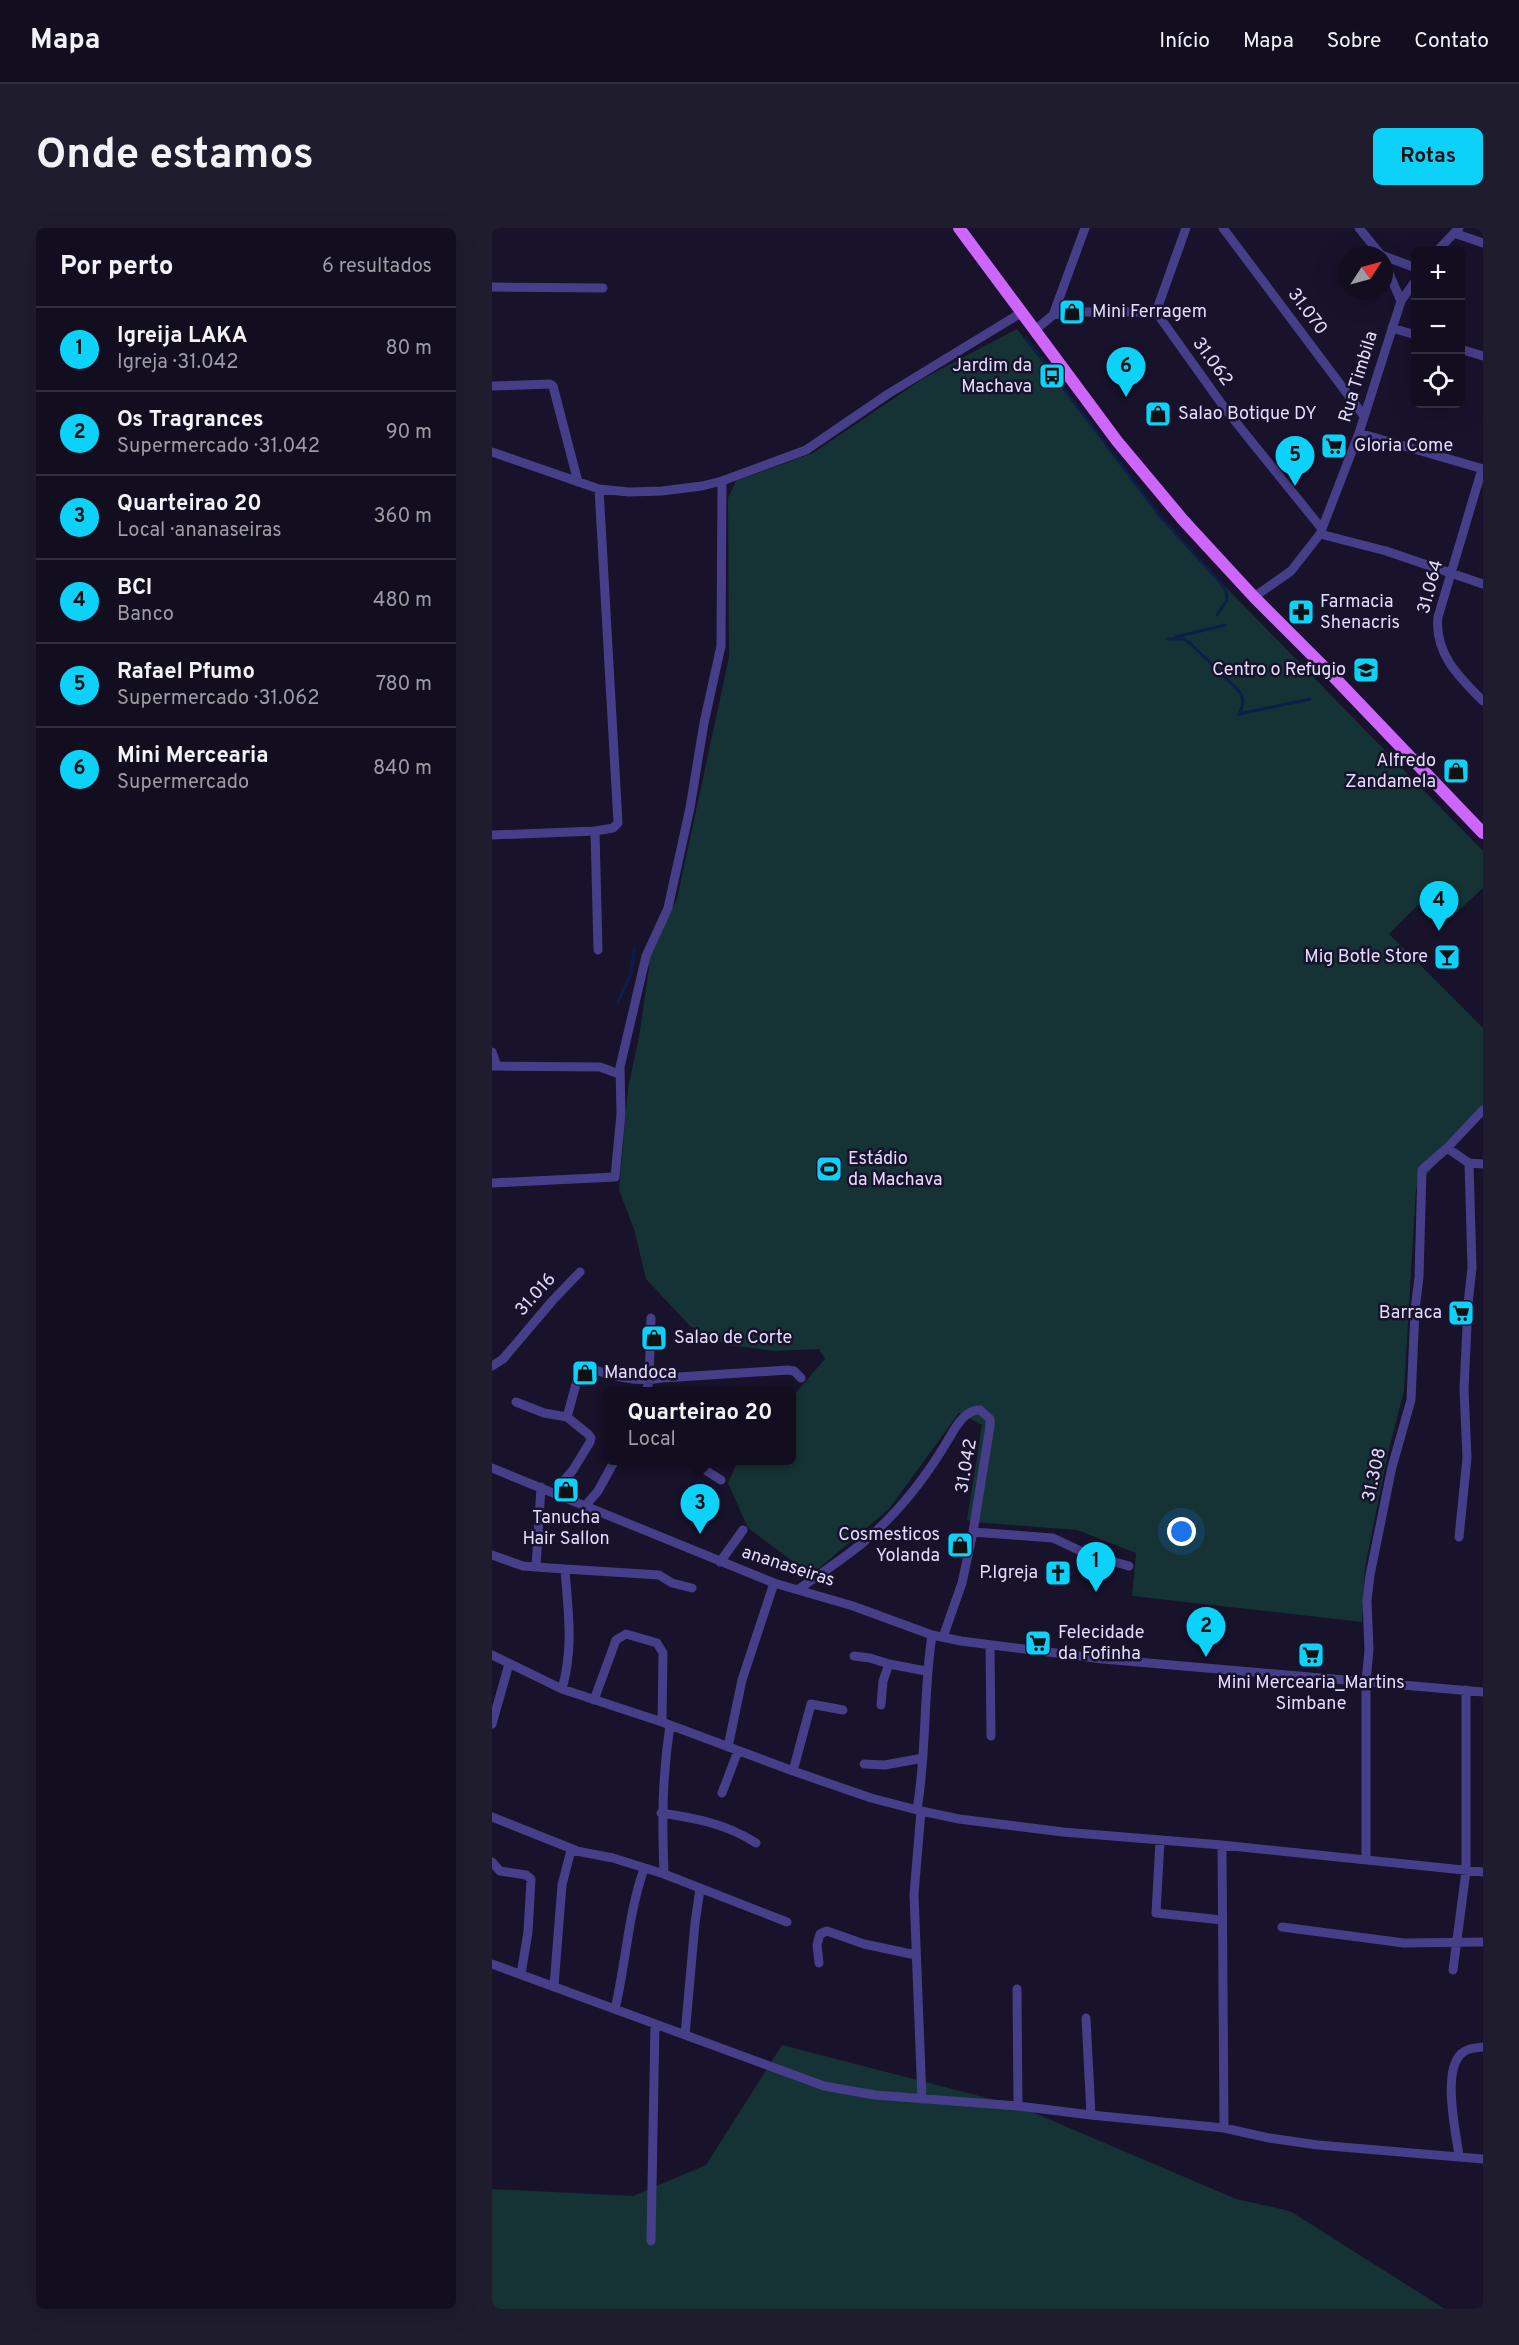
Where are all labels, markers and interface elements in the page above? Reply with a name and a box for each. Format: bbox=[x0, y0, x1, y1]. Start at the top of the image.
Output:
text: Mapa bbox=[30, 23, 100, 59]
text: Início bbox=[1159, 28, 1210, 55]
text: Mapa bbox=[1243, 28, 1294, 55]
text: Sobre bbox=[1327, 28, 1381, 55]
text: Contato bbox=[1414, 28, 1489, 55]
button: Rotas bbox=[1373, 128, 1483, 185]
text: Onde estamos bbox=[36, 130, 314, 183]
north arrow bbox=[1339, 246, 1393, 300]
map controls bbox=[1411, 246, 1465, 408]
button: + bbox=[1411, 246, 1465, 300]
text: Por perto bbox=[60, 251, 174, 284]
text: 6 resultados bbox=[322, 254, 432, 280]
street label: 31.070 bbox=[1282, 284, 1332, 340]
shop icon: Mini Ferragem bbox=[1057, 297, 1087, 327]
button: − bbox=[1411, 300, 1465, 354]
place label: Mini Ferragem bbox=[1092, 301, 1207, 324]
text: Igreija LAKA bbox=[117, 323, 248, 350]
street label: Rua Timbila bbox=[1334, 329, 1384, 425]
street label: 31.062 bbox=[1187, 333, 1237, 391]
text: 1 bbox=[76, 336, 84, 362]
text: 80 m bbox=[386, 336, 432, 362]
pin: 6 bbox=[1106, 348, 1146, 397]
text: Igreja · 31.042 bbox=[117, 350, 238, 376]
button: locate bbox=[1411, 354, 1465, 408]
place label: Jardim da Machava bbox=[952, 355, 1032, 399]
bus stop icon: Jardim da Machava bbox=[1037, 361, 1067, 391]
shop icon: Salao Botique DY bbox=[1143, 399, 1173, 429]
place label: Salao Botique DY bbox=[1178, 403, 1317, 426]
text: Os Tragrances bbox=[117, 407, 264, 434]
text: 2 bbox=[73, 420, 86, 446]
text: 90 m bbox=[386, 420, 432, 446]
supermarket icon: Gloria Come bbox=[1319, 431, 1349, 461]
text: Supermercado · 31.042 bbox=[117, 434, 320, 460]
place label: Gloria Come bbox=[1354, 435, 1453, 458]
pin: 5 bbox=[1276, 436, 1314, 486]
text: Quarteirao 20 bbox=[117, 491, 262, 518]
text: 3 bbox=[74, 504, 86, 530]
text: 360 m bbox=[374, 504, 432, 530]
text: Local · ananaseiras bbox=[117, 518, 282, 544]
street label: 31.064 bbox=[1413, 557, 1449, 617]
text: BCI bbox=[117, 575, 152, 602]
text: 4 bbox=[73, 588, 86, 614]
text: 480 m bbox=[373, 588, 432, 614]
place label: Farmacia Shenacris bbox=[1320, 591, 1400, 635]
pharmacy icon: Farmacia Shenacris bbox=[1286, 597, 1316, 627]
text: Banco bbox=[117, 602, 174, 628]
school or university icon: Centro o Refugio bbox=[1351, 655, 1381, 685]
text: Rafael Pfumo bbox=[117, 659, 255, 686]
place label: Centro o Refugio bbox=[1212, 659, 1346, 682]
text: 5 bbox=[73, 672, 86, 698]
text: 780 m bbox=[376, 672, 432, 698]
text: Supermercado · 31.062 bbox=[117, 686, 319, 712]
text: Mini Mercearia bbox=[117, 743, 268, 770]
place label: Alfredo Zandamela bbox=[1345, 750, 1436, 794]
text: 6 bbox=[73, 756, 86, 782]
text: 840 m bbox=[373, 756, 432, 782]
shop icon: Alfredo Zandamela bbox=[1441, 756, 1471, 786]
text: Supermercado bbox=[117, 770, 249, 796]
pin: 4 bbox=[1420, 882, 1458, 931]
bar icon: Mig Botle Store bbox=[1432, 942, 1462, 972]
place label: Mig Botle Store bbox=[1304, 946, 1428, 969]
place label: Estádio da Machava bbox=[848, 1148, 942, 1192]
sports icon: Estádio da Machava bbox=[814, 1154, 844, 1184]
street label: 31.016 bbox=[511, 1269, 561, 1321]
supermarket icon: Barraca bbox=[1446, 1298, 1476, 1328]
place label: Barraca bbox=[1379, 1302, 1442, 1325]
shop icon: Salao de Corte bbox=[639, 1323, 669, 1353]
place label: Salao de Corte bbox=[674, 1327, 792, 1350]
shop icon: Mandoca bbox=[570, 1358, 600, 1388]
place label: Mandoca bbox=[604, 1362, 677, 1385]
popup bbox=[604, 1387, 796, 1465]
text: Quarteirao 20 bbox=[628, 1400, 772, 1427]
text: Local bbox=[628, 1427, 676, 1453]
street label: 31.042 bbox=[951, 1437, 983, 1495]
street label: 31.308 bbox=[1358, 1446, 1392, 1504]
shop icon: Tanucha Hair Sallon bbox=[551, 1475, 581, 1505]
pin: 3 bbox=[680, 1484, 720, 1534]
place label: Tanucha Hair Sallon bbox=[522, 1507, 610, 1551]
your location bbox=[1167, 1517, 1196, 1546]
place label: Cosmesticos Yolanda bbox=[838, 1524, 940, 1568]
shop icon: Cosmesticos Yolanda bbox=[945, 1530, 975, 1560]
street label: ananaseiras bbox=[739, 1541, 837, 1593]
pin: 1 bbox=[1076, 1542, 1116, 1592]
church icon: P.Igreja bbox=[1043, 1558, 1073, 1588]
place label: P.Igreja bbox=[979, 1562, 1038, 1585]
pin: 2 bbox=[1186, 1608, 1226, 1657]
place label: Felecidade da Fofinha bbox=[1058, 1622, 1144, 1666]
supermarket icon: Felecidade da Fofinha bbox=[1023, 1628, 1053, 1658]
supermarket icon: Mini Mercearia_Martins Simbane bbox=[1296, 1640, 1326, 1670]
place label: Mini Mercearia_Martins Simbane bbox=[1217, 1672, 1405, 1716]

